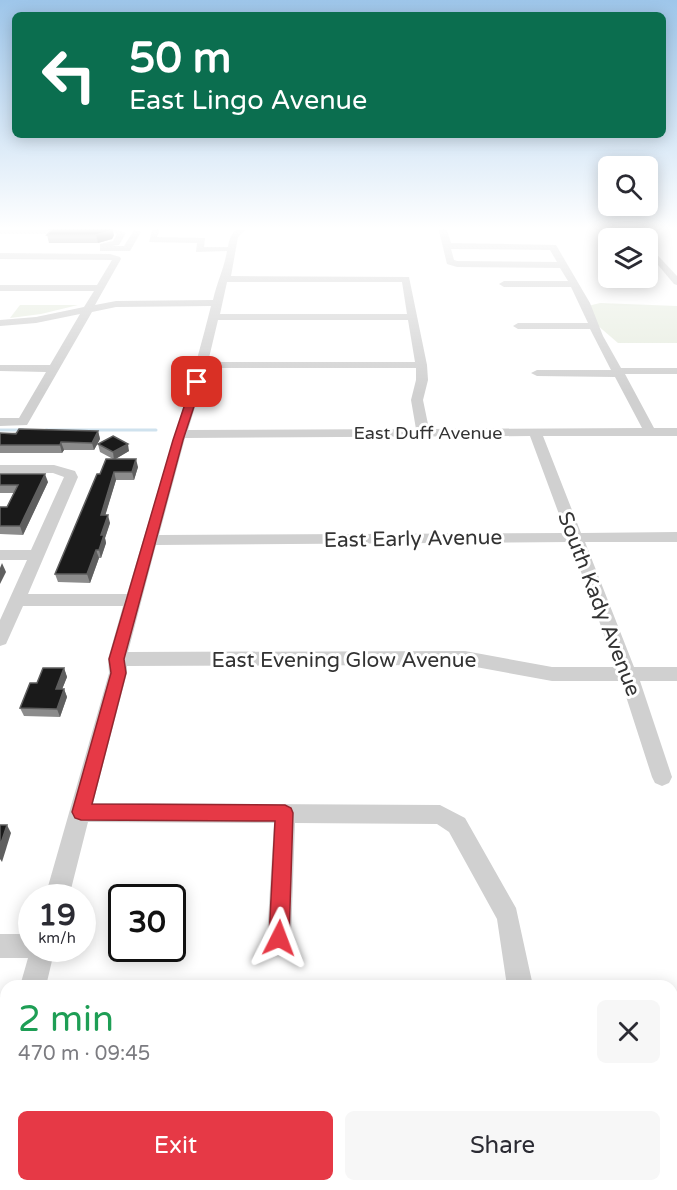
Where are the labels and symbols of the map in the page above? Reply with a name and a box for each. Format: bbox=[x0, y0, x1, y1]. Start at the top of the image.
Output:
pin bbox=[171, 356, 222, 407]
street label: East Duff Avenue bbox=[354, 422, 502, 444]
street label: South Kady Avenue bbox=[552, 508, 646, 700]
street label: East Early Avenue bbox=[323, 525, 503, 553]
street label: East Evening Glow Avenue bbox=[212, 648, 477, 673]
speed limit sign: 30 bbox=[108, 884, 186, 962]
position arrow bbox=[247, 906, 311, 970]

